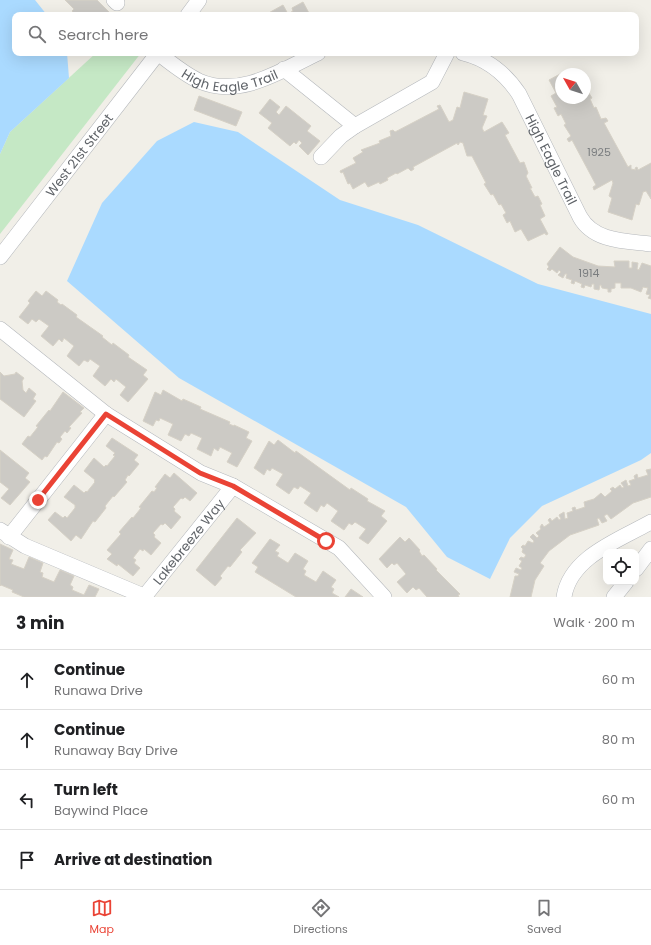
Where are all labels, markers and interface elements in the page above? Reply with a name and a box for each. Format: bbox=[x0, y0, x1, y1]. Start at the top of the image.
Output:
search box bbox=[12, 12, 639, 56]
icon: search bbox=[26, 23, 48, 45]
text: Search here bbox=[58, 24, 148, 45]
street label: High Eagle Trail bbox=[180, 60, 280, 78]
text: High Eagle Trail bbox=[178, 64, 281, 96]
north arrow bbox=[555, 68, 591, 104]
street label: West 21st Street bbox=[41, 109, 117, 201]
street label: High Eagle Trail bbox=[521, 111, 582, 208]
house number: 1925 bbox=[587, 144, 611, 160]
house number: 1914 bbox=[579, 265, 600, 281]
route end bbox=[29, 491, 47, 509]
street label: Lakebreeze Way bbox=[148, 494, 229, 589]
route start bbox=[317, 532, 335, 550]
map controls bbox=[603, 549, 639, 585]
button: locate bbox=[603, 549, 639, 585]
text: 3 min bbox=[16, 611, 64, 635]
text: Walk · 200 m bbox=[553, 613, 635, 632]
text: Continue bbox=[54, 659, 125, 680]
icon: ahead bbox=[16, 669, 38, 691]
text: 60 m bbox=[602, 670, 635, 689]
text: Runawa Drive bbox=[54, 681, 143, 700]
text: Continue bbox=[54, 719, 125, 740]
icon: ahead bbox=[16, 729, 38, 751]
text: 80 m bbox=[602, 730, 635, 749]
text: Runaway Bay Drive bbox=[54, 741, 178, 760]
text: Turn left bbox=[54, 779, 118, 800]
icon: left bbox=[16, 789, 38, 811]
text: 60 m bbox=[602, 790, 635, 809]
text: Baywind Place bbox=[54, 801, 148, 820]
icon: arrive bbox=[16, 849, 38, 871]
text: Arrive at destination bbox=[54, 849, 212, 870]
tab: Map bbox=[90, 897, 114, 938]
tab: Directions bbox=[293, 897, 348, 938]
tab: Saved bbox=[527, 897, 561, 938]

